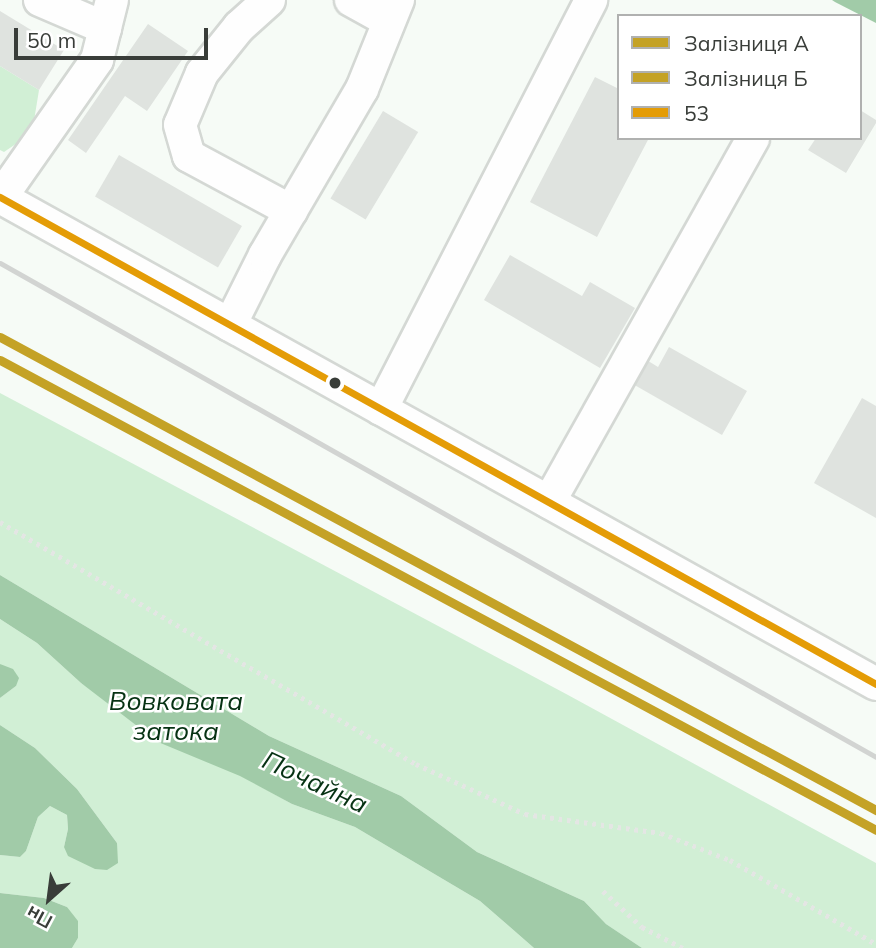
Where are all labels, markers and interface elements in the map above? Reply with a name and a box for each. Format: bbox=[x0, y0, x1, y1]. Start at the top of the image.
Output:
scale bar bbox=[18, 14, 212, 58]
legend bbox=[617, 14, 862, 140]
text: 50 m bbox=[27, 27, 76, 53]
text: Залізниця A bbox=[684, 30, 809, 56]
text: Залізниця Б bbox=[684, 65, 808, 91]
text: 53 bbox=[684, 100, 709, 126]
unlabelled marker bbox=[328, 376, 342, 390]
water label: Вовковата затока bbox=[109, 685, 243, 746]
water label: Почайна bbox=[257, 744, 373, 820]
north arrow bbox=[14, 864, 84, 934]
text: Пн bbox=[22, 901, 56, 934]

